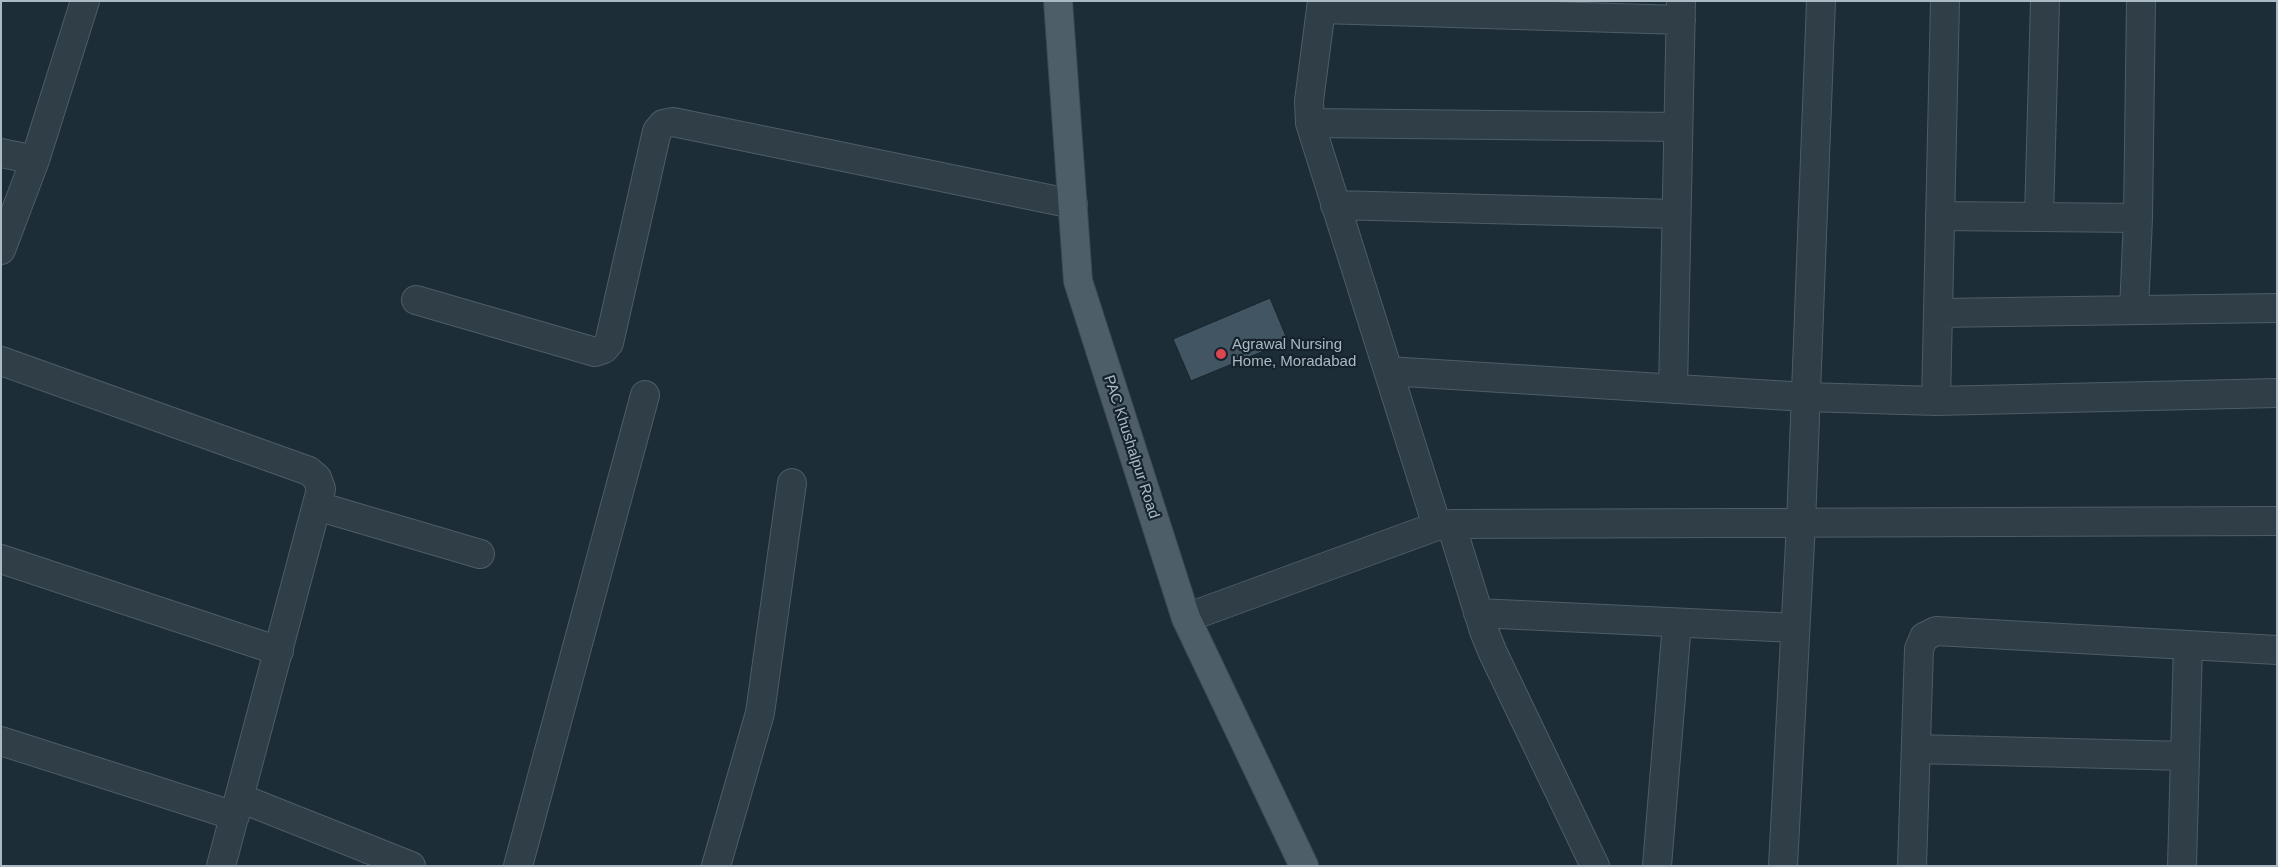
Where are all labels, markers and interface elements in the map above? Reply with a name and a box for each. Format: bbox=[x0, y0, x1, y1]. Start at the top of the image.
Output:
place label: Agrawal Nursing Home, Moradabad bbox=[1232, 336, 1356, 371]
marker: Agrawal Nursing Home, Moradabad bbox=[1214, 347, 1228, 361]
street label: PAC Khushalpur Road bbox=[1099, 373, 1163, 521]

